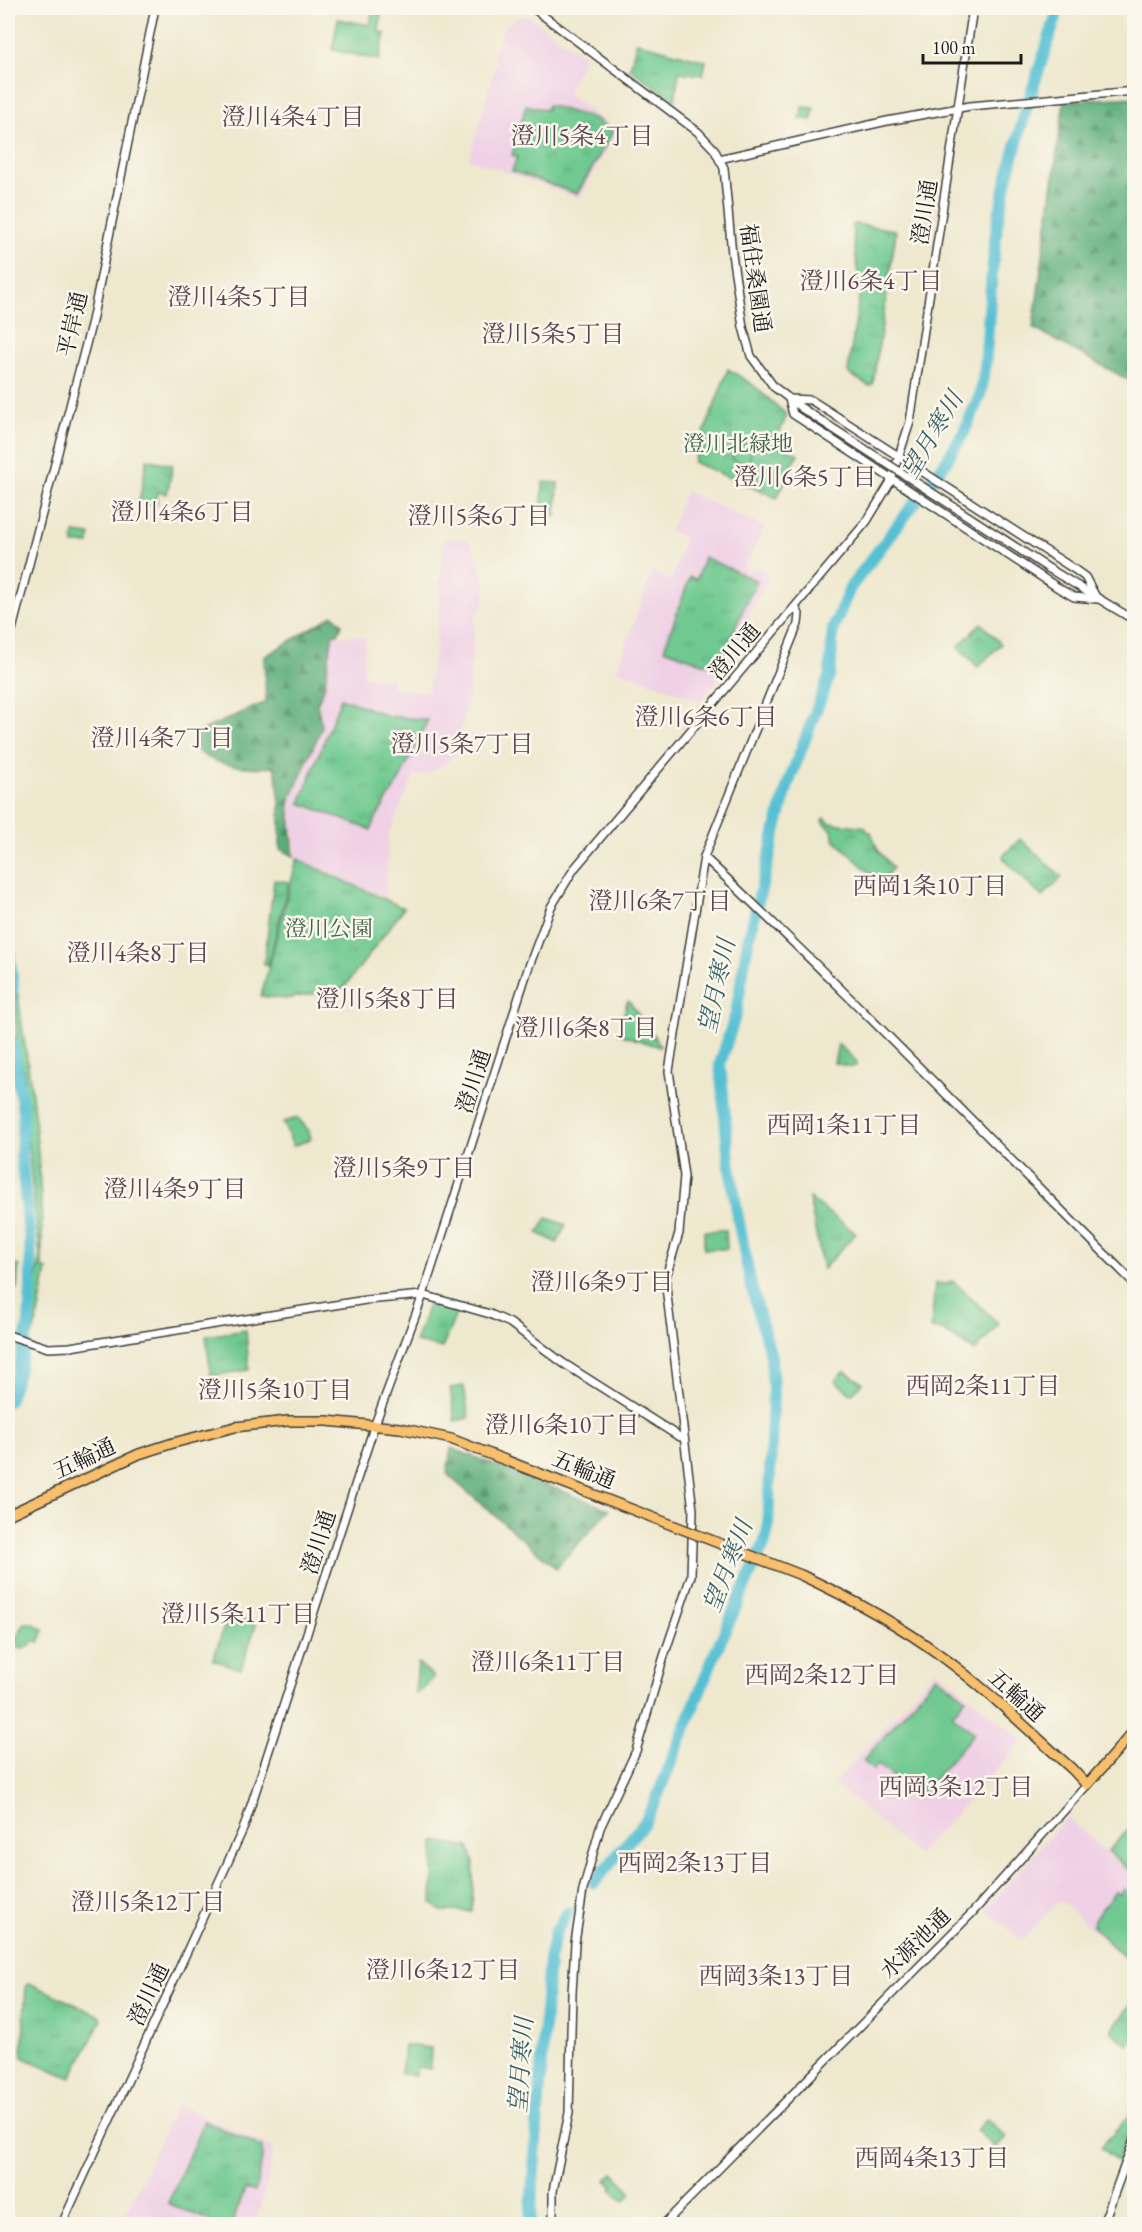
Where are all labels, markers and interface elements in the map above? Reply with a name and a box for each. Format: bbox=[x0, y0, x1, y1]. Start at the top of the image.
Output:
scale bar bbox=[923, 27, 1020, 65]
text: 100 m bbox=[932, 36, 976, 59]
district label: 澄川4条4丁目 bbox=[221, 101, 365, 132]
district label: 澄川5条4丁目 bbox=[510, 120, 654, 151]
street label: 澄川通 bbox=[905, 177, 944, 247]
street label: 福住桑園通 bbox=[733, 222, 778, 335]
district label: 澄川6条4丁目 bbox=[799, 265, 943, 296]
district label: 澄川4条5丁目 bbox=[167, 281, 311, 312]
street label: 平岸通 bbox=[51, 289, 94, 360]
district label: 澄川5条5丁目 bbox=[481, 318, 625, 349]
water label: 望月寒川 bbox=[894, 383, 971, 484]
park label: 澄川北緑地 bbox=[683, 429, 793, 458]
district label: 澄川6条5丁目 bbox=[733, 461, 877, 492]
district label: 澄川4条6丁目 bbox=[110, 496, 254, 527]
district label: 澄川5条6丁目 bbox=[407, 500, 551, 531]
street label: 澄川通 bbox=[702, 617, 767, 686]
district label: 澄川6条6丁目 bbox=[634, 701, 778, 732]
district label: 澄川4条7丁目 bbox=[90, 722, 234, 753]
district label: 澄川5条7丁目 bbox=[390, 728, 534, 759]
district label: 西岡1条10丁目 bbox=[853, 870, 1007, 901]
district label: 澄川6条7丁目 bbox=[588, 885, 732, 916]
park label: 澄川公園 bbox=[285, 914, 373, 943]
water label: 望月寒川 bbox=[691, 933, 742, 1036]
district label: 澄川4条8丁目 bbox=[66, 937, 210, 968]
district label: 澄川5条8丁目 bbox=[315, 983, 459, 1014]
district label: 澄川6条8丁目 bbox=[514, 1012, 658, 1043]
street label: 澄川通 bbox=[449, 1045, 497, 1117]
district label: 西岡1条11丁目 bbox=[767, 1109, 921, 1140]
district label: 澄川5条9丁目 bbox=[332, 1152, 476, 1183]
district label: 澄川4条9丁目 bbox=[103, 1173, 247, 1204]
district label: 澄川6条9丁目 bbox=[530, 1266, 674, 1297]
district label: 西岡2条11丁目 bbox=[906, 1370, 1060, 1401]
district label: 澄川5条10丁目 bbox=[198, 1374, 352, 1405]
district label: 澄川6条10丁目 bbox=[485, 1409, 639, 1440]
street label: 五輪通 bbox=[48, 1431, 120, 1486]
street label: 五輪通 bbox=[548, 1444, 620, 1495]
street label: 澄川通 bbox=[294, 1506, 342, 1578]
water label: 望月寒川 bbox=[696, 1513, 760, 1616]
district label: 澄川5条11丁目 bbox=[161, 1598, 315, 1629]
district label: 澄川6条11丁目 bbox=[471, 1646, 625, 1677]
district label: 西岡2条12丁目 bbox=[745, 1659, 899, 1690]
street label: 五輪通 bbox=[982, 1663, 1051, 1728]
district label: 西岡3条12丁目 bbox=[879, 1771, 1033, 1802]
district label: 西岡2条13丁目 bbox=[618, 1847, 772, 1878]
district label: 澄川5条12丁目 bbox=[71, 1886, 225, 1917]
street label: 水源池通 bbox=[874, 1902, 957, 1985]
district label: 澄川6条12丁目 bbox=[366, 1954, 520, 1985]
street label: 澄川通 bbox=[121, 1958, 176, 2030]
district label: 西岡3条13丁目 bbox=[699, 1960, 853, 1991]
water label: 望月寒川 bbox=[502, 2013, 540, 2114]
district label: 西岡4条13丁目 bbox=[855, 2142, 1009, 2173]

